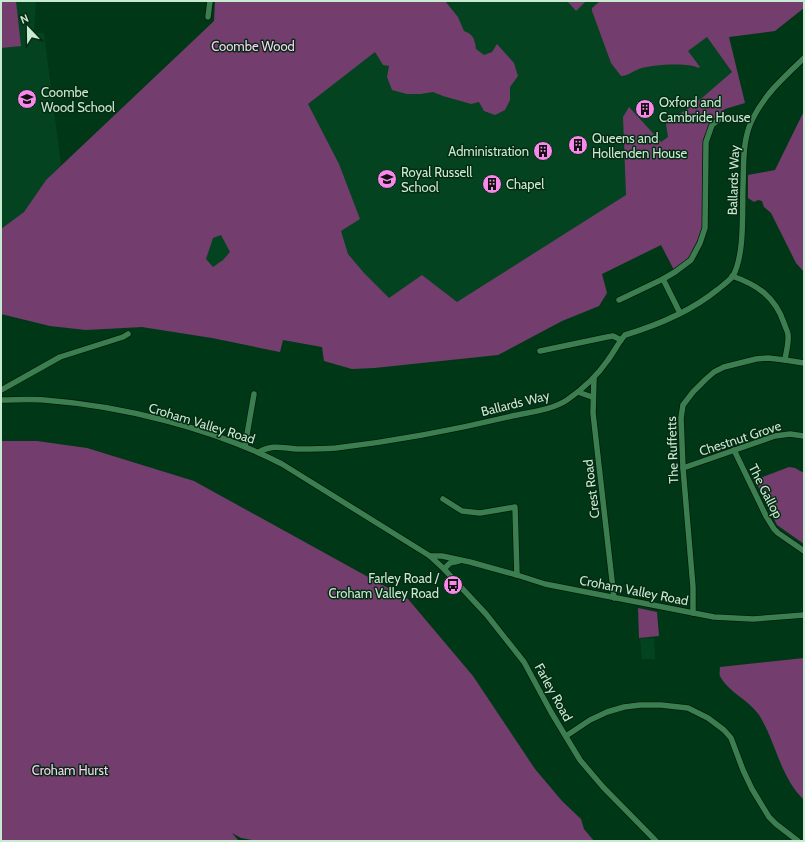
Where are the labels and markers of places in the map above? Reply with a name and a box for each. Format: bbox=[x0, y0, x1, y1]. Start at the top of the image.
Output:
place label: Coombe Wood School bbox=[41, 84, 115, 115]
school or university icon: Coombe Wood School bbox=[16, 88, 38, 110]
place label: Oxford and Cambride House bbox=[659, 94, 751, 125]
building icon: Oxford and Cambride House bbox=[634, 98, 656, 120]
place label: Queens and Hollenden House bbox=[592, 130, 688, 161]
building icon: Queens and Hollenden House bbox=[567, 134, 589, 156]
building icon: Administration bbox=[532, 140, 554, 162]
place label: Administration bbox=[448, 143, 529, 159]
place label: Royal Russell School bbox=[401, 164, 472, 195]
school or university icon: Royal Russell School bbox=[376, 168, 398, 190]
building icon: Chapel bbox=[481, 173, 503, 195]
place label: Chapel bbox=[506, 176, 544, 192]
place label: Farley Road / Croham Valley Road bbox=[328, 570, 440, 601]
bus stop icon: Farley Road / Croham Valley Road bbox=[442, 574, 464, 596]

